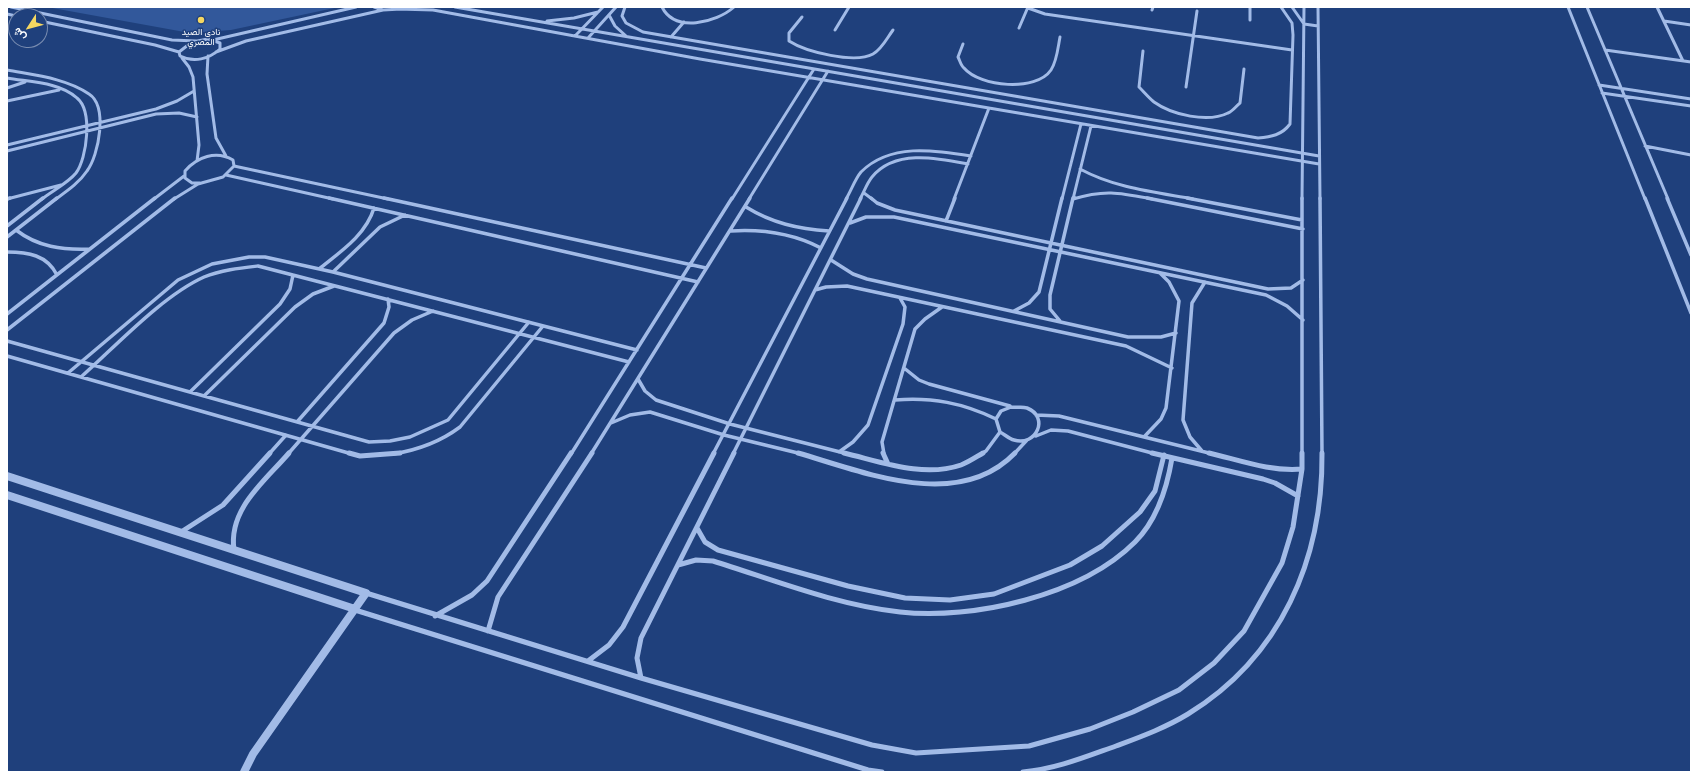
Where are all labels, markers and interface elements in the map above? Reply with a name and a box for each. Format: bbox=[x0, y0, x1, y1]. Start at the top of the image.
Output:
north arrow bbox=[8, 8, 48, 48]
marker: نادى الصيد المصري bbox=[196, 15, 206, 25]
text: ش bbox=[10, 25, 29, 44]
place label: نادى الصيد المصري bbox=[182, 27, 220, 48]

